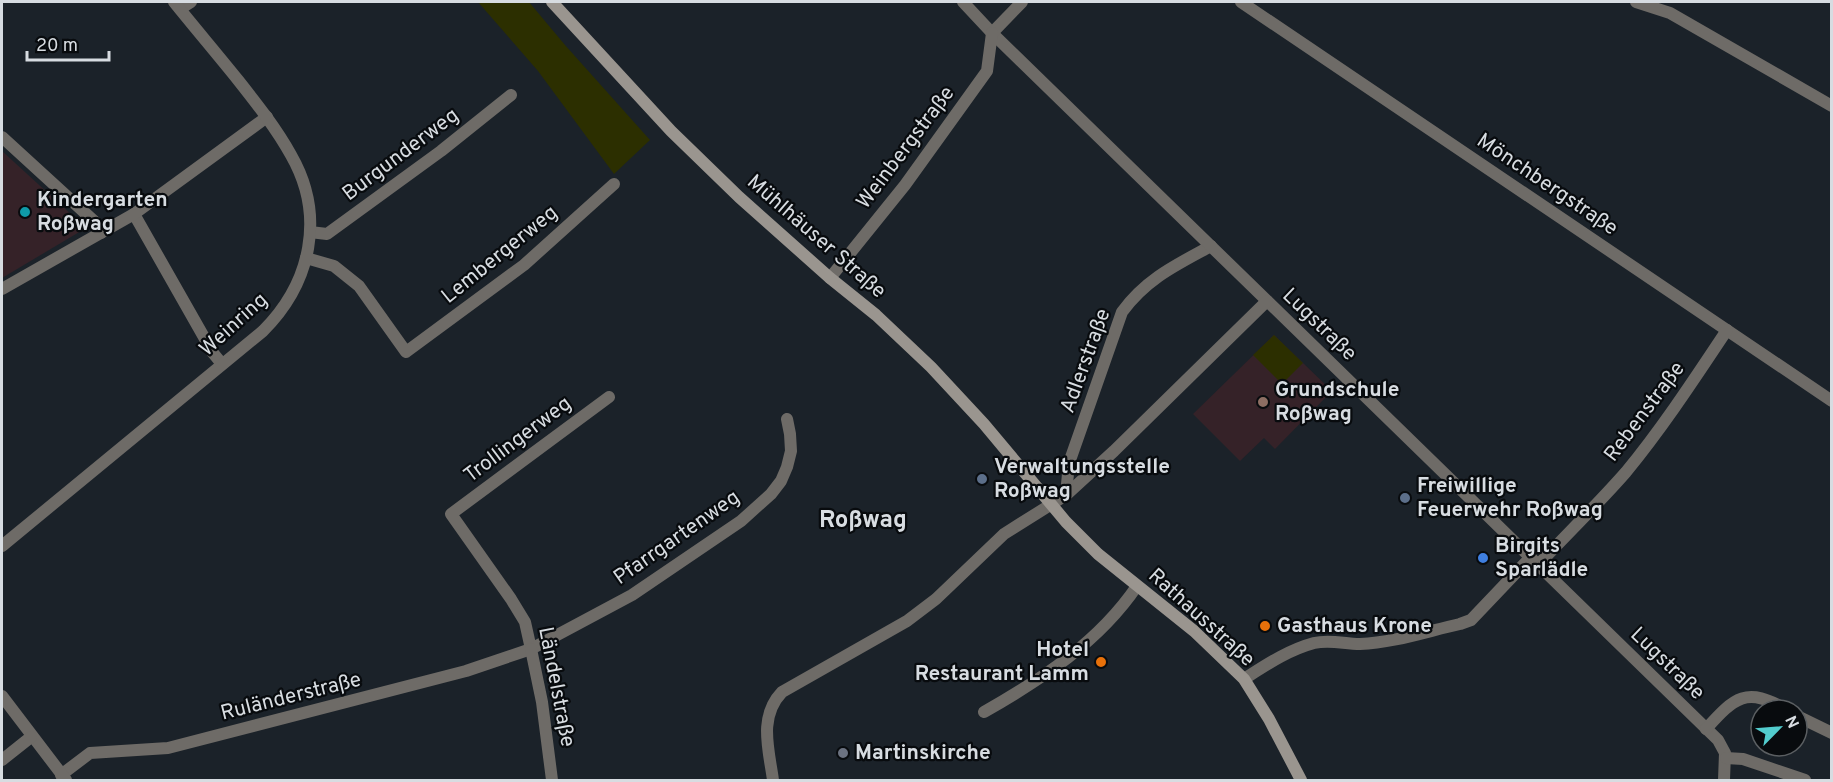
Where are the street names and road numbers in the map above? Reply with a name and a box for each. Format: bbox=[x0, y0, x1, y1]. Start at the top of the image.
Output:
street label: Weinbergstraße bbox=[851, 81, 961, 215]
street label: Burgunderweg bbox=[337, 102, 465, 208]
street label: Mönchbergstraße bbox=[1471, 128, 1623, 242]
street label: Mühlhäuser Straße bbox=[741, 169, 891, 305]
street label: Lembergerweg bbox=[436, 200, 564, 310]
street label: Lugstraße bbox=[1276, 283, 1362, 367]
street label: Weinring bbox=[194, 287, 274, 363]
street label: Adlerstraße bbox=[1055, 305, 1117, 417]
street label: Rebenstraße bbox=[1599, 357, 1691, 467]
street label: Trollingerweg bbox=[459, 391, 577, 489]
street label: Pfarrgartenweg bbox=[609, 484, 745, 592]
street label: Rathausstraße bbox=[1142, 563, 1260, 673]
street label: Lugstraße bbox=[1624, 622, 1710, 706]
street label: Ländelstraße bbox=[531, 625, 581, 749]
street label: Ruländerstraße bbox=[218, 666, 364, 728]

